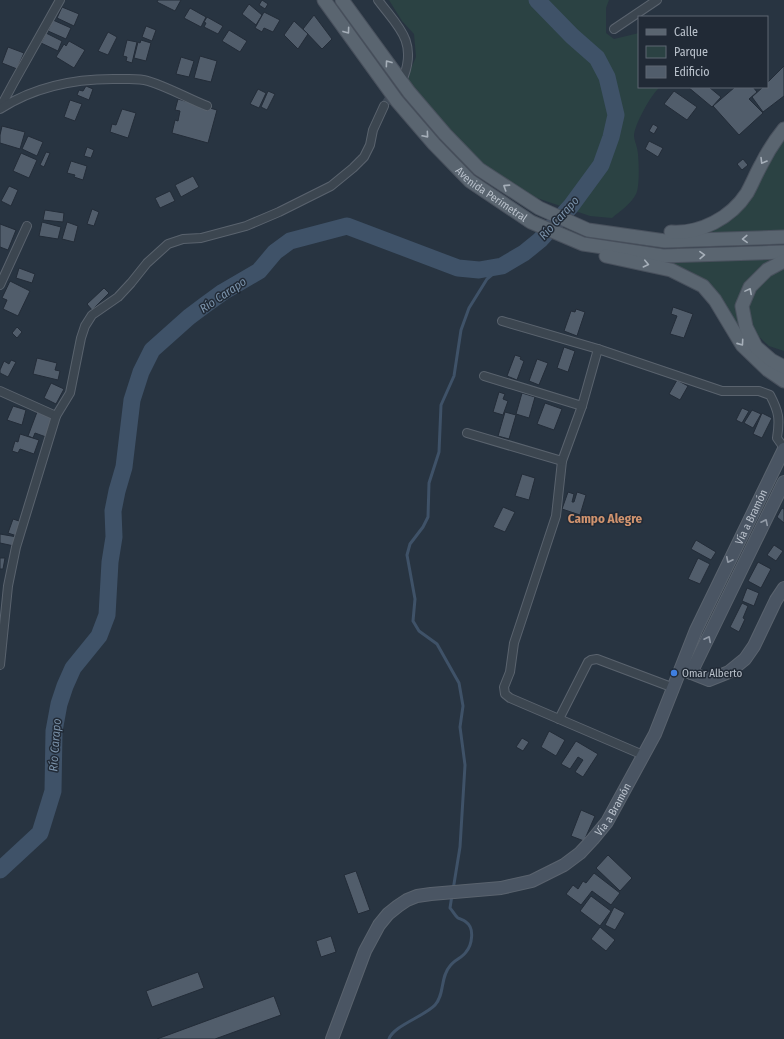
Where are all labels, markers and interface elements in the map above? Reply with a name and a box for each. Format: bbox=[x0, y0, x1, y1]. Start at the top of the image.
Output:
legend bbox=[638, 16, 768, 88]
text: Calle bbox=[674, 25, 698, 39]
one-way arrow bbox=[342, 27, 349, 34]
text: Parque bbox=[674, 45, 708, 59]
one-way arrow bbox=[386, 60, 393, 67]
text: Edificio bbox=[674, 65, 710, 79]
one-way arrow bbox=[421, 130, 428, 137]
one-way arrow bbox=[760, 157, 768, 164]
street label: Avenida Perimetral bbox=[453, 164, 530, 224]
one-way arrow bbox=[503, 184, 510, 191]
water label: Río Carapo bbox=[536, 194, 582, 242]
one-way arrow bbox=[742, 234, 748, 243]
one-way arrow bbox=[699, 250, 705, 259]
one-way arrow bbox=[643, 260, 649, 268]
water label: Río Carapo bbox=[197, 274, 249, 316]
one-way arrow bbox=[745, 288, 752, 295]
one-way arrow bbox=[736, 338, 743, 345]
street label: Vía a Bramón bbox=[732, 487, 770, 546]
district label: Campo Alegre bbox=[568, 511, 643, 526]
one-way arrow bbox=[760, 518, 768, 526]
one-way arrow bbox=[726, 555, 734, 563]
one-way arrow bbox=[704, 635, 711, 643]
place label: Omar Alberto bbox=[682, 667, 742, 680]
marker: Omar Alberto bbox=[669, 668, 679, 678]
water label: Río Carapo bbox=[46, 718, 64, 772]
street label: Vía a Bramón bbox=[592, 781, 634, 838]

